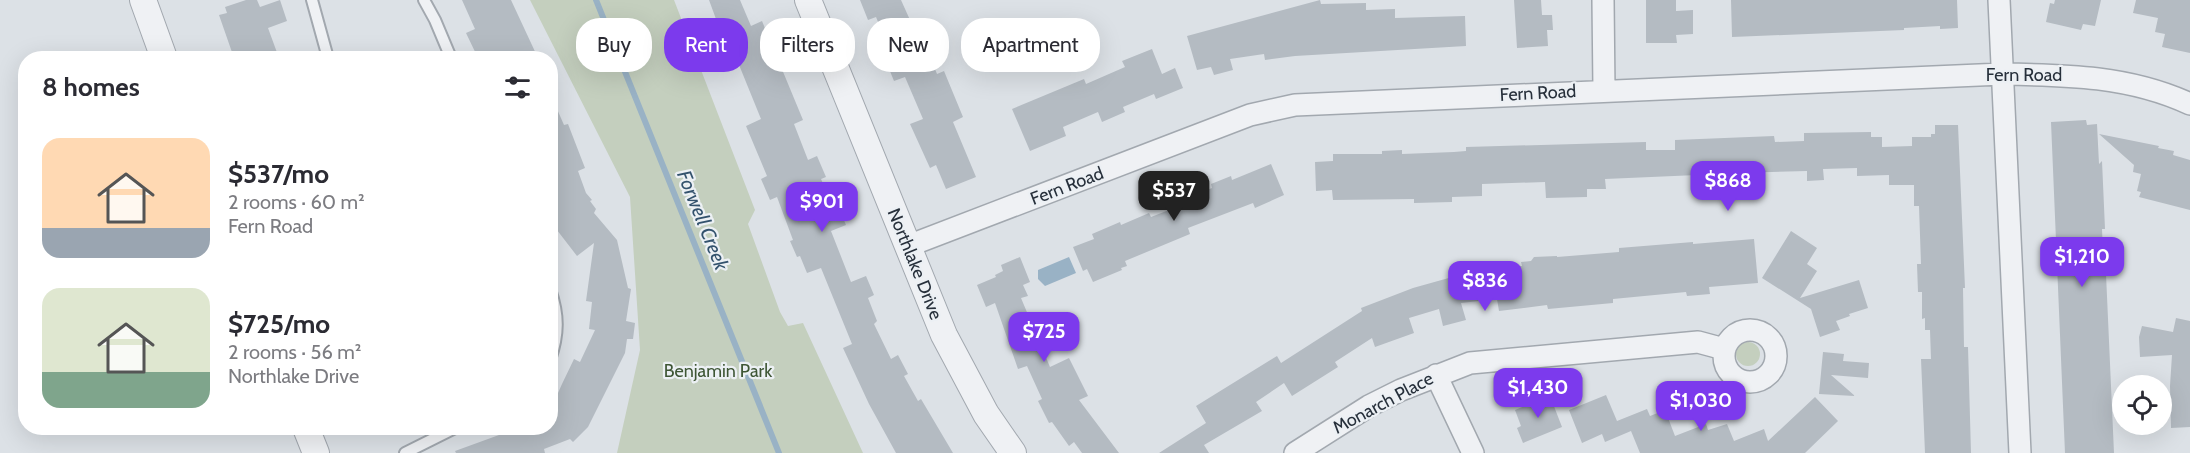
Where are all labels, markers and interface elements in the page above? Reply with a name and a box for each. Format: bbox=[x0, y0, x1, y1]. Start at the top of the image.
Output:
chip: Buy bbox=[576, 18, 652, 72]
chip: Rent bbox=[664, 18, 748, 72]
chip: Filters bbox=[760, 18, 855, 72]
chip: New bbox=[867, 18, 949, 72]
chip: Apartment bbox=[961, 18, 1100, 72]
street label: Fern Road bbox=[1986, 64, 2062, 86]
text: 8 homes bbox=[42, 71, 140, 103]
icon: filters bbox=[501, 71, 534, 104]
street label: Fern Road bbox=[1499, 80, 1577, 106]
text: $537/mo bbox=[228, 158, 329, 190]
pin: $868 bbox=[1692, 161, 1764, 212]
icon: home bbox=[90, 162, 162, 234]
street label: Fern Road bbox=[1027, 162, 1107, 210]
water label: Forwell Creek bbox=[672, 167, 734, 275]
text: $868 bbox=[1705, 168, 1752, 192]
pin: $537 bbox=[1138, 171, 1210, 222]
text: $537 bbox=[1152, 178, 1196, 202]
pin: $901 bbox=[786, 182, 858, 233]
text: $901 bbox=[800, 189, 844, 213]
text: 2 rooms · 60 m² bbox=[228, 190, 365, 214]
street label: Northlake Drive bbox=[883, 205, 947, 323]
text: Fern Road bbox=[228, 214, 313, 238]
pin: $1,210 bbox=[2033, 237, 2131, 288]
text: $1,210 bbox=[2054, 244, 2110, 268]
pin: $836 bbox=[1449, 261, 1521, 312]
text: $836 bbox=[1462, 268, 1508, 292]
text: $725/mo bbox=[228, 308, 330, 340]
icon: home bbox=[90, 312, 162, 384]
pin: $725 bbox=[1008, 312, 1080, 363]
text: $725 bbox=[1022, 319, 1066, 343]
text: 2 rooms · 56 m² bbox=[228, 340, 361, 364]
park label: Benjamin Park bbox=[664, 360, 773, 382]
text: Northlake Drive bbox=[228, 364, 359, 388]
street label: Monarch Place bbox=[1329, 367, 1437, 439]
pin: $1,430 bbox=[1489, 368, 1587, 419]
text: $1,430 bbox=[1508, 375, 1568, 399]
map controls bbox=[2112, 375, 2172, 435]
button: locate bbox=[2112, 375, 2172, 435]
pin: $1,030 bbox=[1652, 381, 1750, 432]
text: $1,030 bbox=[1670, 388, 1732, 412]

